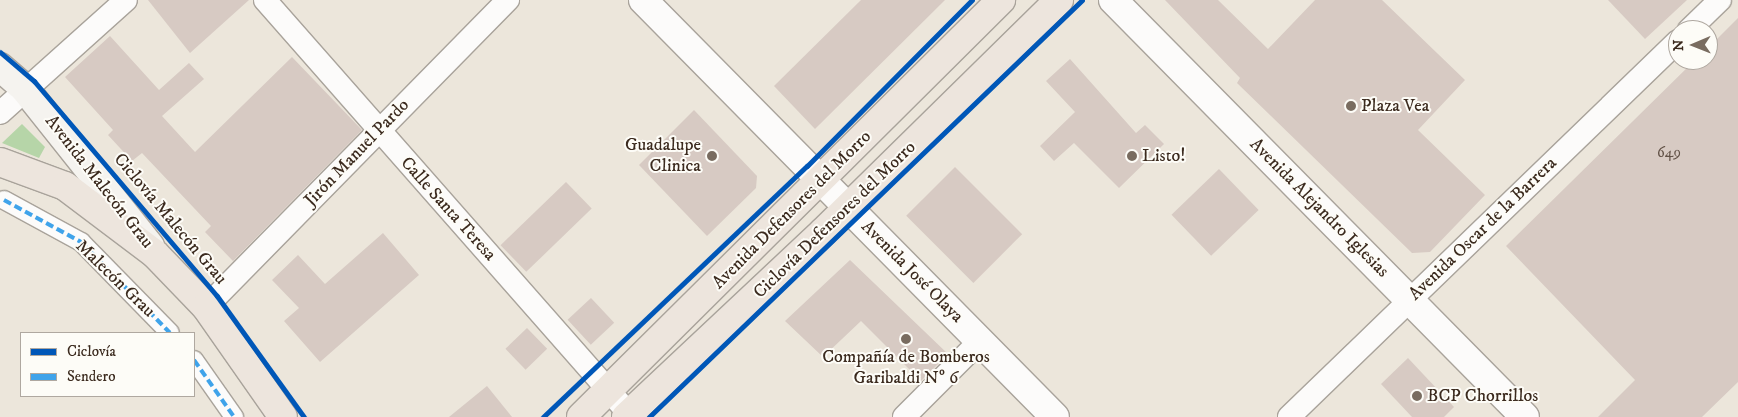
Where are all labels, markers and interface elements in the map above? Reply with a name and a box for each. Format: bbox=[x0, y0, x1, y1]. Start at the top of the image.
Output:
north arrow bbox=[1668, 20, 1718, 70]
text: N bbox=[1670, 39, 1688, 51]
street label: Jirón Manuel Pardo bbox=[300, 95, 414, 211]
place label: Plaza Vea bbox=[1361, 95, 1429, 117]
marker: Plaza Vea bbox=[1345, 100, 1357, 112]
street label: Avenida Malecón Grau bbox=[40, 111, 158, 253]
street label: Avenida Defensores del Morro bbox=[708, 126, 876, 294]
street label: Avenida Alejandro Iglesias bbox=[1245, 134, 1393, 282]
place label: Guadalupe Clinica bbox=[625, 135, 701, 178]
street label: Ciclovía Defensores del Morro bbox=[749, 137, 921, 303]
house number: 649 bbox=[1657, 144, 1681, 162]
place label: Listo! bbox=[1142, 145, 1185, 167]
street label: Ciclovía Malecón Grau bbox=[109, 149, 231, 289]
marker: Guadalupe Clinica bbox=[705, 149, 719, 163]
marker: Listo! bbox=[1126, 150, 1138, 162]
street label: Calle Santa Teresa bbox=[396, 153, 500, 265]
street label: Avenida Oscar de la Barrera bbox=[1405, 153, 1561, 305]
street label: Avenida José Olaya bbox=[856, 216, 968, 328]
street label: Malecón Grau bbox=[71, 236, 159, 322]
legend bbox=[20, 332, 195, 397]
marker: Compañía de Bomberos Garibaldi Nº 6 bbox=[900, 333, 912, 345]
text: Ciclovía bbox=[67, 342, 116, 361]
place label: Compañía de Bomberos Garibaldi Nº 6 bbox=[822, 347, 990, 389]
text: Sendero bbox=[67, 367, 115, 386]
place label: BCP Chorrillos bbox=[1427, 385, 1538, 407]
marker: BCP Chorrillos bbox=[1411, 390, 1423, 402]

